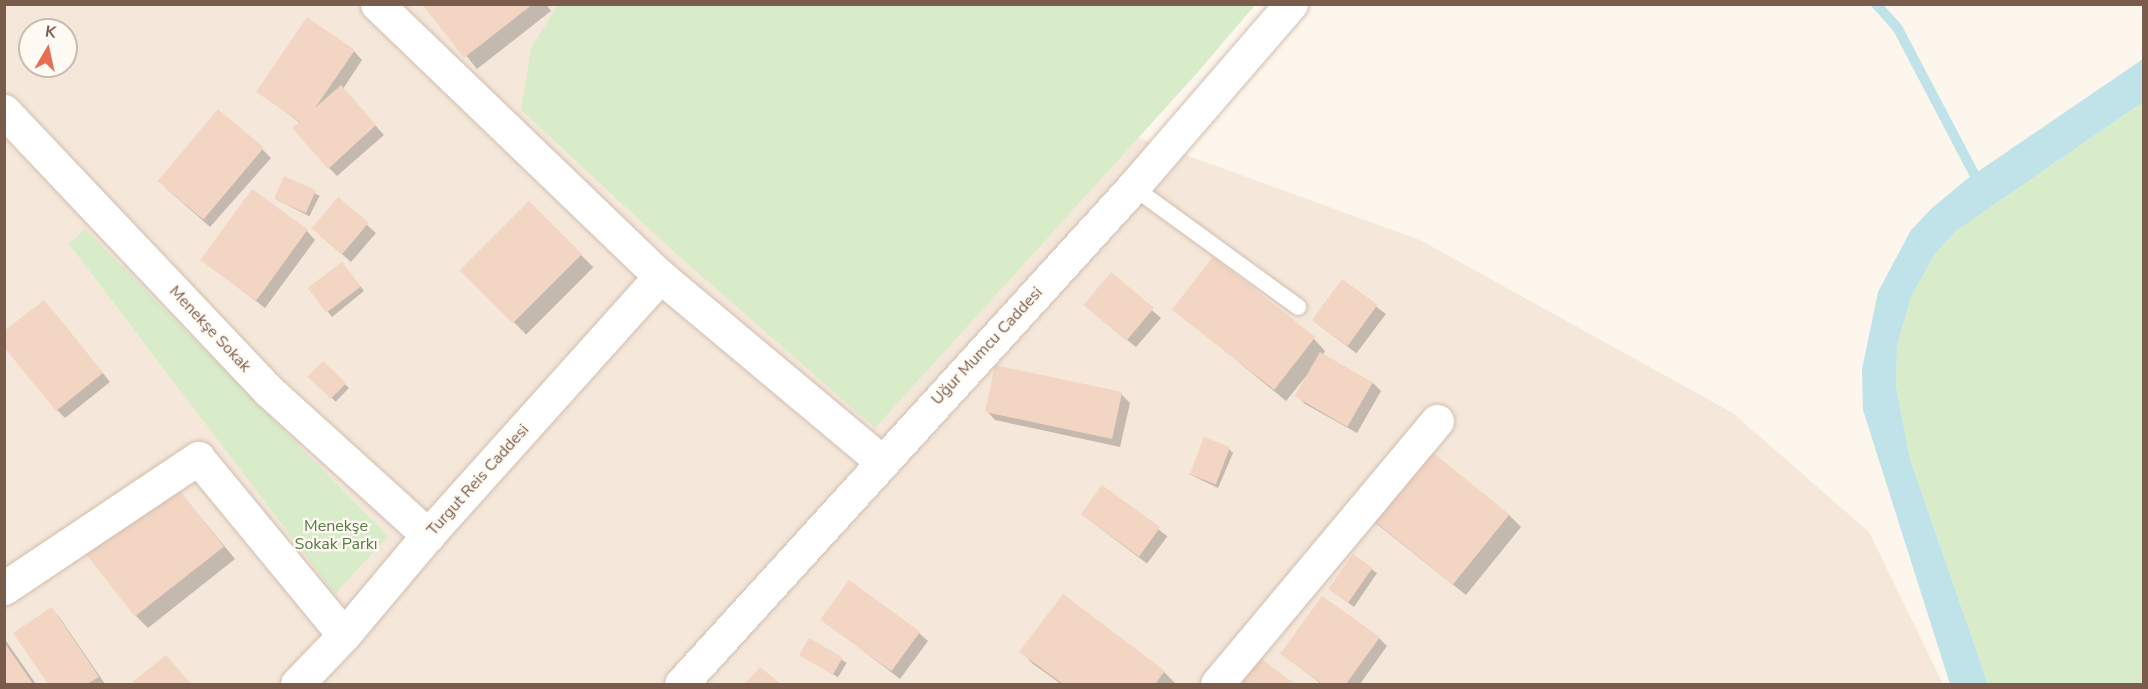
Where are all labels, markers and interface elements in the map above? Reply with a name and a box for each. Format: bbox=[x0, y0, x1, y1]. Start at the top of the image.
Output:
north arrow bbox=[18, 18, 78, 78]
text: K bbox=[44, 21, 57, 44]
street label: Menekşe Sokak bbox=[165, 282, 255, 376]
street label: Uğur Mumcu Caddesi bbox=[927, 283, 1047, 409]
street label: Turgut Reis Caddesi bbox=[423, 420, 533, 540]
park label: Menekşe Sokak Parkı bbox=[295, 516, 377, 554]

